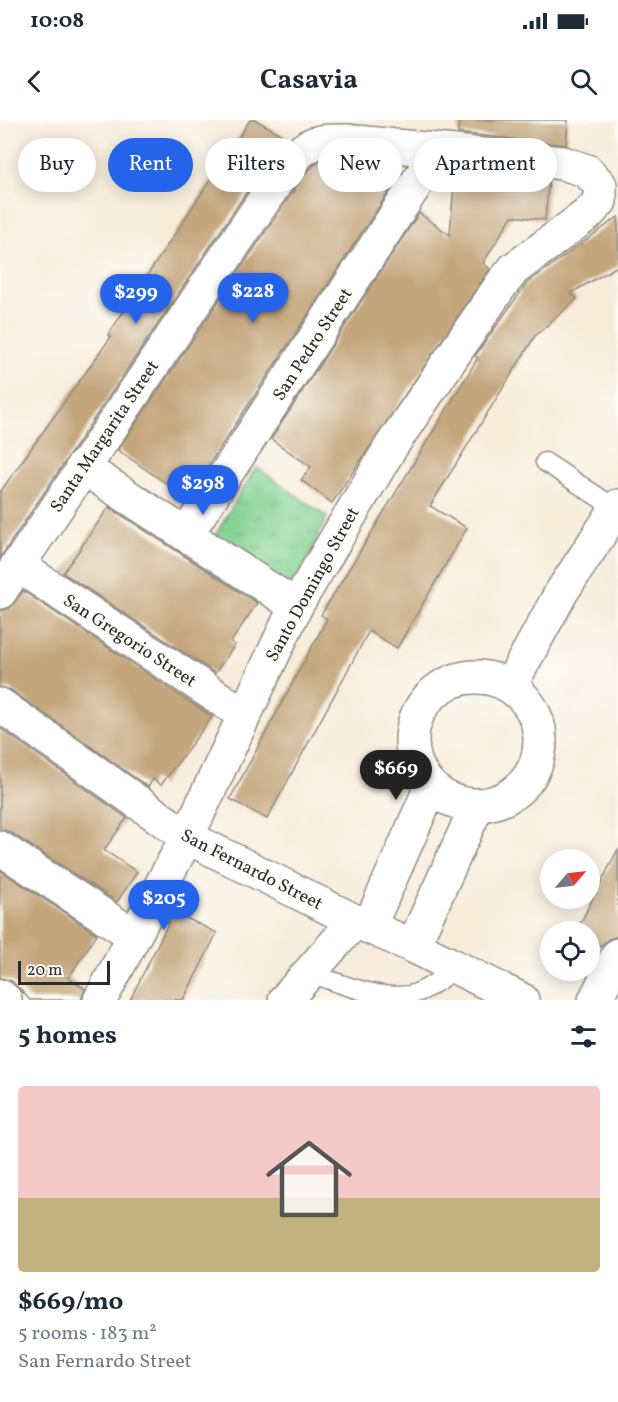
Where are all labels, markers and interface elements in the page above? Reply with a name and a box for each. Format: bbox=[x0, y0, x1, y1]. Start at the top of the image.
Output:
text: 10:08 bbox=[30, 6, 84, 37]
text: Casavia bbox=[260, 62, 358, 100]
icon: back bbox=[18, 65, 51, 98]
icon: search bbox=[567, 65, 600, 98]
chip: Buy bbox=[18, 138, 96, 192]
chip: Rent bbox=[108, 138, 193, 192]
chip: Filters bbox=[205, 138, 306, 192]
chip: New bbox=[318, 138, 402, 192]
chip: Apartment bbox=[414, 138, 557, 192]
pin: $228 bbox=[217, 273, 289, 324]
pin: $299 bbox=[100, 274, 172, 325]
text: $228 bbox=[232, 278, 274, 306]
text: $299 bbox=[114, 279, 158, 307]
street label: San Pedro Street bbox=[267, 284, 359, 406]
street label: Santa Margarita Street bbox=[45, 356, 166, 518]
pin: $298 bbox=[167, 465, 239, 516]
text: $298 bbox=[181, 470, 225, 498]
street label: Santo Domingo Street bbox=[260, 503, 366, 667]
street label: San Gregorio Street bbox=[58, 589, 201, 694]
pin: $669 bbox=[360, 750, 432, 801]
text: $669 bbox=[374, 755, 418, 783]
street label: San Fernardo Street bbox=[176, 824, 327, 917]
north arrow bbox=[540, 849, 600, 909]
map controls bbox=[540, 849, 600, 981]
pin: $205 bbox=[128, 880, 200, 931]
text: $205 bbox=[142, 885, 186, 913]
button: locate bbox=[540, 921, 600, 981]
scale bar bbox=[18, 958, 110, 986]
text: 20 m bbox=[27, 960, 62, 982]
text: 5 homes bbox=[18, 1018, 117, 1054]
icon: filters bbox=[567, 1020, 600, 1053]
icon: home bbox=[255, 1125, 363, 1233]
text: $669/mo bbox=[18, 1284, 123, 1320]
text: 5 rooms · 183 m² bbox=[18, 1320, 157, 1348]
text: San Fernardo Street bbox=[18, 1348, 192, 1376]

